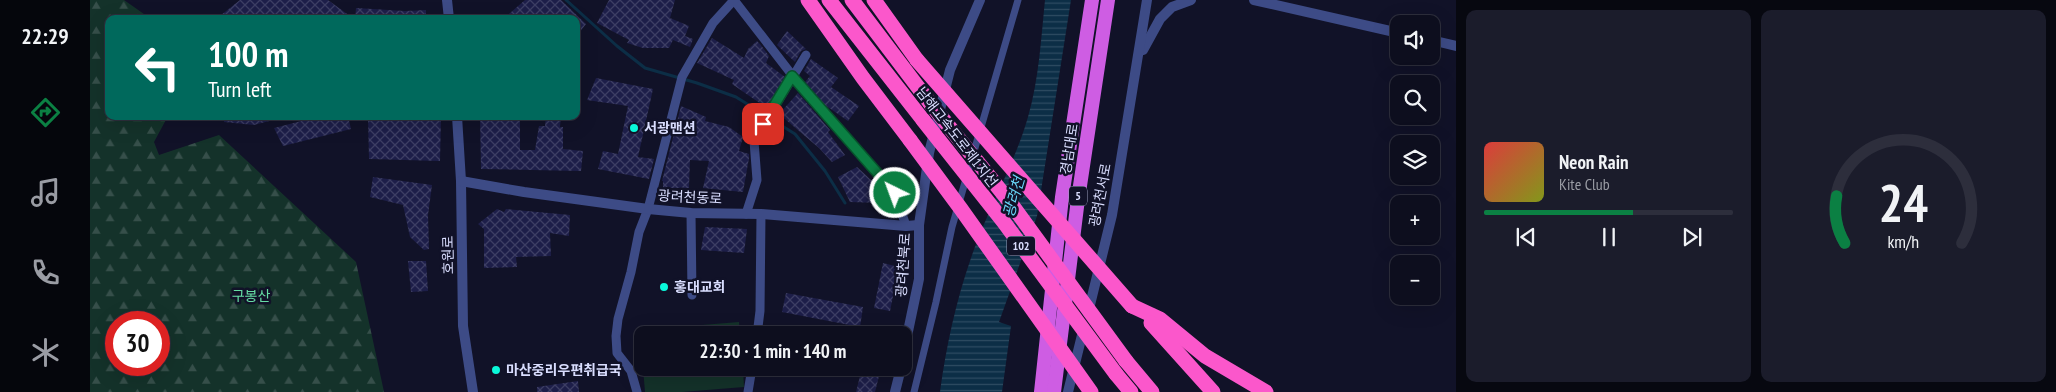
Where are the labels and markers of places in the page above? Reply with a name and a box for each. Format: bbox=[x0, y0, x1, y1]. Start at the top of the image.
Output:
pin bbox=[742, 103, 784, 145]
place label: 서광맨션 bbox=[644, 119, 696, 137]
marker: 서광맨션 bbox=[628, 122, 640, 134]
place label: 홍대교회 bbox=[674, 278, 726, 296]
marker: 홍대교회 bbox=[658, 281, 670, 293]
place label: 마산중리우편취급국 bbox=[506, 361, 622, 379]
marker: 마산중리우편취급국 bbox=[490, 364, 502, 376]

